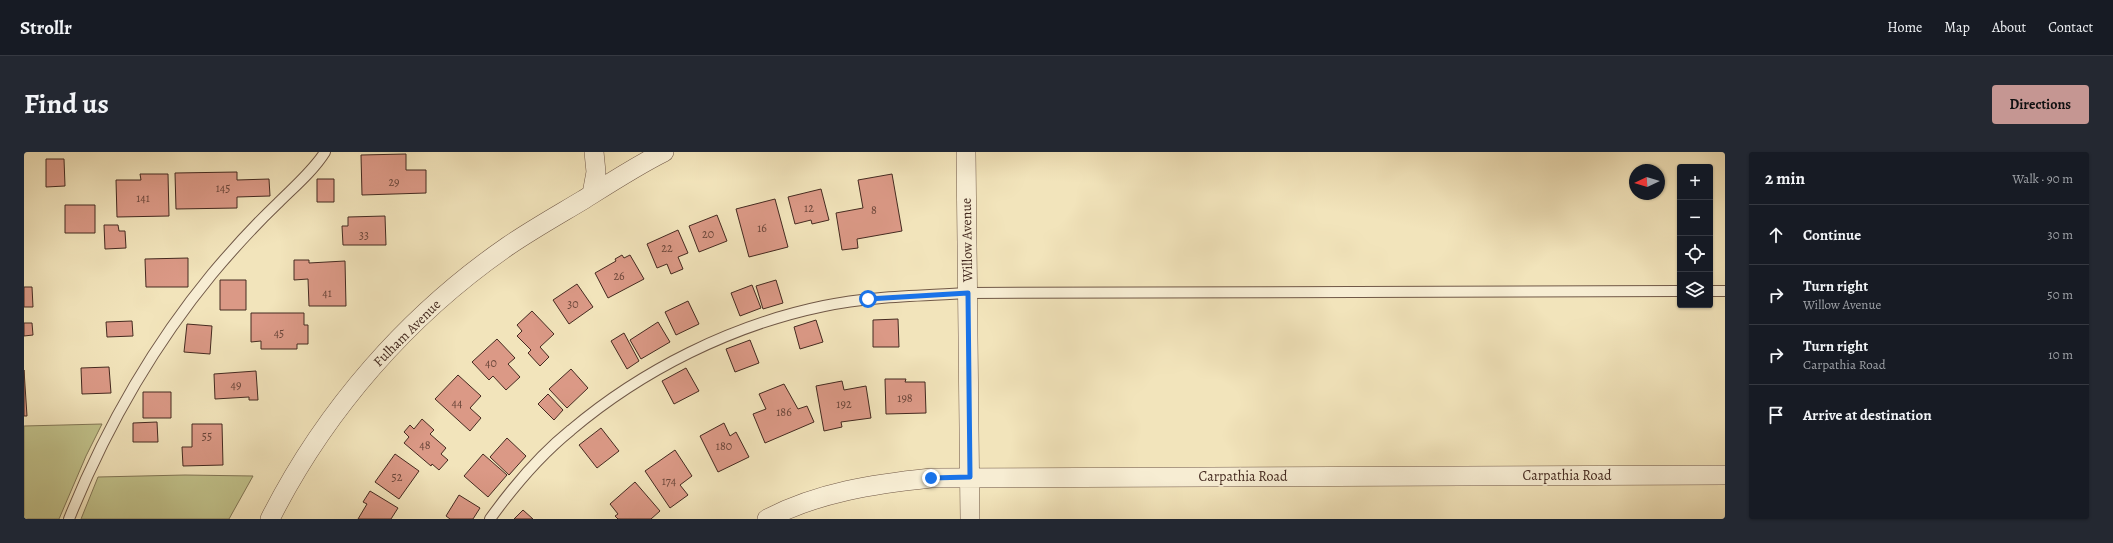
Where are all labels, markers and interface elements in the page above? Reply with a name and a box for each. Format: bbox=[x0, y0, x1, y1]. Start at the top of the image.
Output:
text: Strollr bbox=[20, 15, 72, 41]
text: Home bbox=[1887, 18, 1922, 37]
text: Map bbox=[1944, 18, 1970, 37]
text: About bbox=[1992, 18, 2026, 37]
text: Contact bbox=[2048, 18, 2093, 37]
text: Find us bbox=[24, 85, 109, 123]
button: Directions bbox=[1992, 85, 2089, 124]
north arrow bbox=[1629, 164, 1665, 200]
map controls bbox=[1677, 164, 1713, 308]
button: + bbox=[1677, 164, 1713, 200]
text: 2 min bbox=[1765, 167, 1805, 190]
text: Walk · 90 m bbox=[2012, 170, 2073, 187]
house number: 29 bbox=[388, 174, 400, 190]
house number: 145 bbox=[216, 180, 230, 196]
house number: 141 bbox=[136, 190, 150, 206]
street label: Willow Avenue bbox=[957, 198, 977, 283]
house number: 12 bbox=[804, 200, 814, 216]
button: − bbox=[1677, 200, 1713, 236]
house number: 8 bbox=[871, 202, 877, 218]
house number: 16 bbox=[757, 220, 767, 236]
icon: ahead bbox=[1765, 224, 1787, 246]
text: Continue bbox=[1803, 225, 1861, 245]
house number: 20 bbox=[702, 226, 714, 242]
text: 30 m bbox=[2047, 226, 2073, 243]
house number: 33 bbox=[359, 227, 369, 243]
button: locate bbox=[1677, 236, 1713, 272]
house number: 22 bbox=[661, 240, 673, 256]
house number: 26 bbox=[613, 268, 625, 284]
button: layers bbox=[1677, 272, 1713, 308]
text: Turn right bbox=[1803, 276, 1868, 296]
icon: right bbox=[1765, 284, 1787, 306]
house number: 41 bbox=[322, 285, 332, 301]
text: 50 m bbox=[2047, 286, 2073, 303]
route start bbox=[859, 290, 877, 308]
street label: Fulham Avenue bbox=[369, 295, 445, 371]
house number: 30 bbox=[567, 296, 579, 312]
text: Willow Avenue bbox=[1803, 296, 1881, 313]
house number: 45 bbox=[274, 325, 284, 341]
text: Turn right bbox=[1803, 336, 1868, 356]
icon: right bbox=[1765, 344, 1787, 366]
text: 10 m bbox=[2048, 346, 2073, 363]
house number: 40 bbox=[485, 355, 497, 371]
text: Carpathia Road bbox=[1803, 356, 1886, 373]
house number: 49 bbox=[231, 377, 241, 393]
house number: 198 bbox=[897, 390, 913, 406]
house number: 44 bbox=[452, 395, 463, 411]
house number: 192 bbox=[836, 396, 852, 412]
house number: 186 bbox=[776, 404, 792, 420]
icon: arrive bbox=[1765, 404, 1787, 426]
text: Arrive at destination bbox=[1803, 405, 1932, 425]
house number: 55 bbox=[202, 428, 212, 444]
house number: 48 bbox=[419, 437, 431, 453]
house number: 180 bbox=[716, 438, 732, 454]
street label: Carpathia Road bbox=[1522, 466, 1612, 485]
street label: Carpathia Road bbox=[1198, 467, 1288, 486]
house number: 52 bbox=[392, 469, 403, 485]
route end bbox=[922, 469, 940, 487]
house number: 174 bbox=[662, 473, 677, 489]

